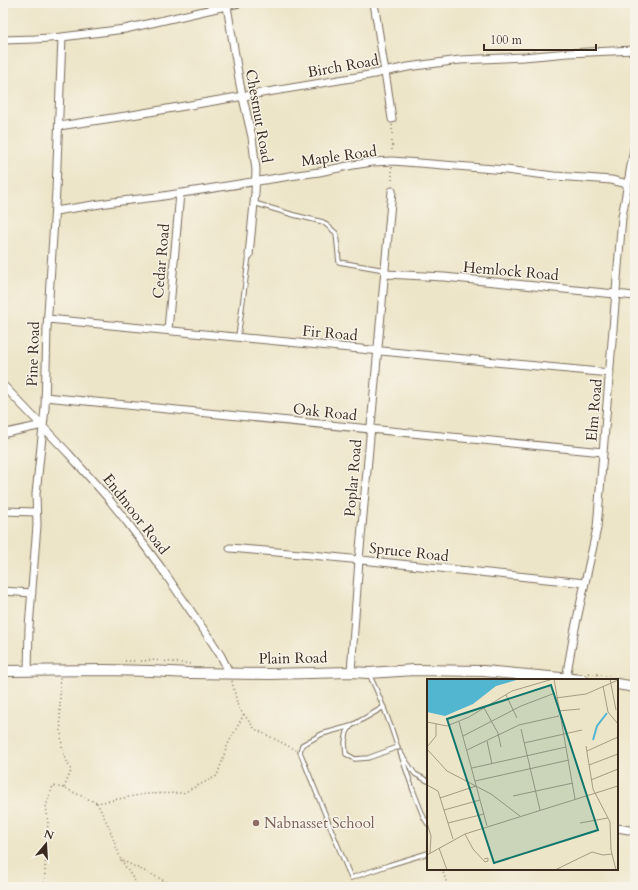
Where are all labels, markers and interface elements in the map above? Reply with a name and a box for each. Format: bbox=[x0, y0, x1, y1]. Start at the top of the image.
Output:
scale bar bbox=[484, 26, 596, 52]
text: 100 m bbox=[490, 32, 523, 48]
street label: Birch Road bbox=[306, 50, 380, 82]
street label: Chestnut Road bbox=[241, 68, 277, 164]
street label: Maple Road bbox=[300, 141, 378, 171]
street label: Cedar Road bbox=[148, 223, 174, 299]
street label: Hemlock Road bbox=[462, 257, 560, 285]
street label: Pine Road bbox=[22, 321, 44, 387]
street label: Fir Road bbox=[302, 321, 358, 345]
street label: Elm Road bbox=[581, 378, 607, 442]
street label: Oak Road bbox=[292, 399, 358, 425]
street label: Poplar Road bbox=[340, 438, 366, 518]
street label: Endmoor Road bbox=[98, 470, 174, 558]
street label: Spruce Road bbox=[368, 538, 450, 566]
street label: Plain Road bbox=[258, 647, 328, 669]
inset map bbox=[427, 679, 618, 870]
place label: Nabnasset School bbox=[264, 813, 375, 833]
marker: Nabnasset School bbox=[251, 818, 261, 828]
north arrow bbox=[26, 824, 66, 864]
text: N bbox=[42, 826, 56, 844]

